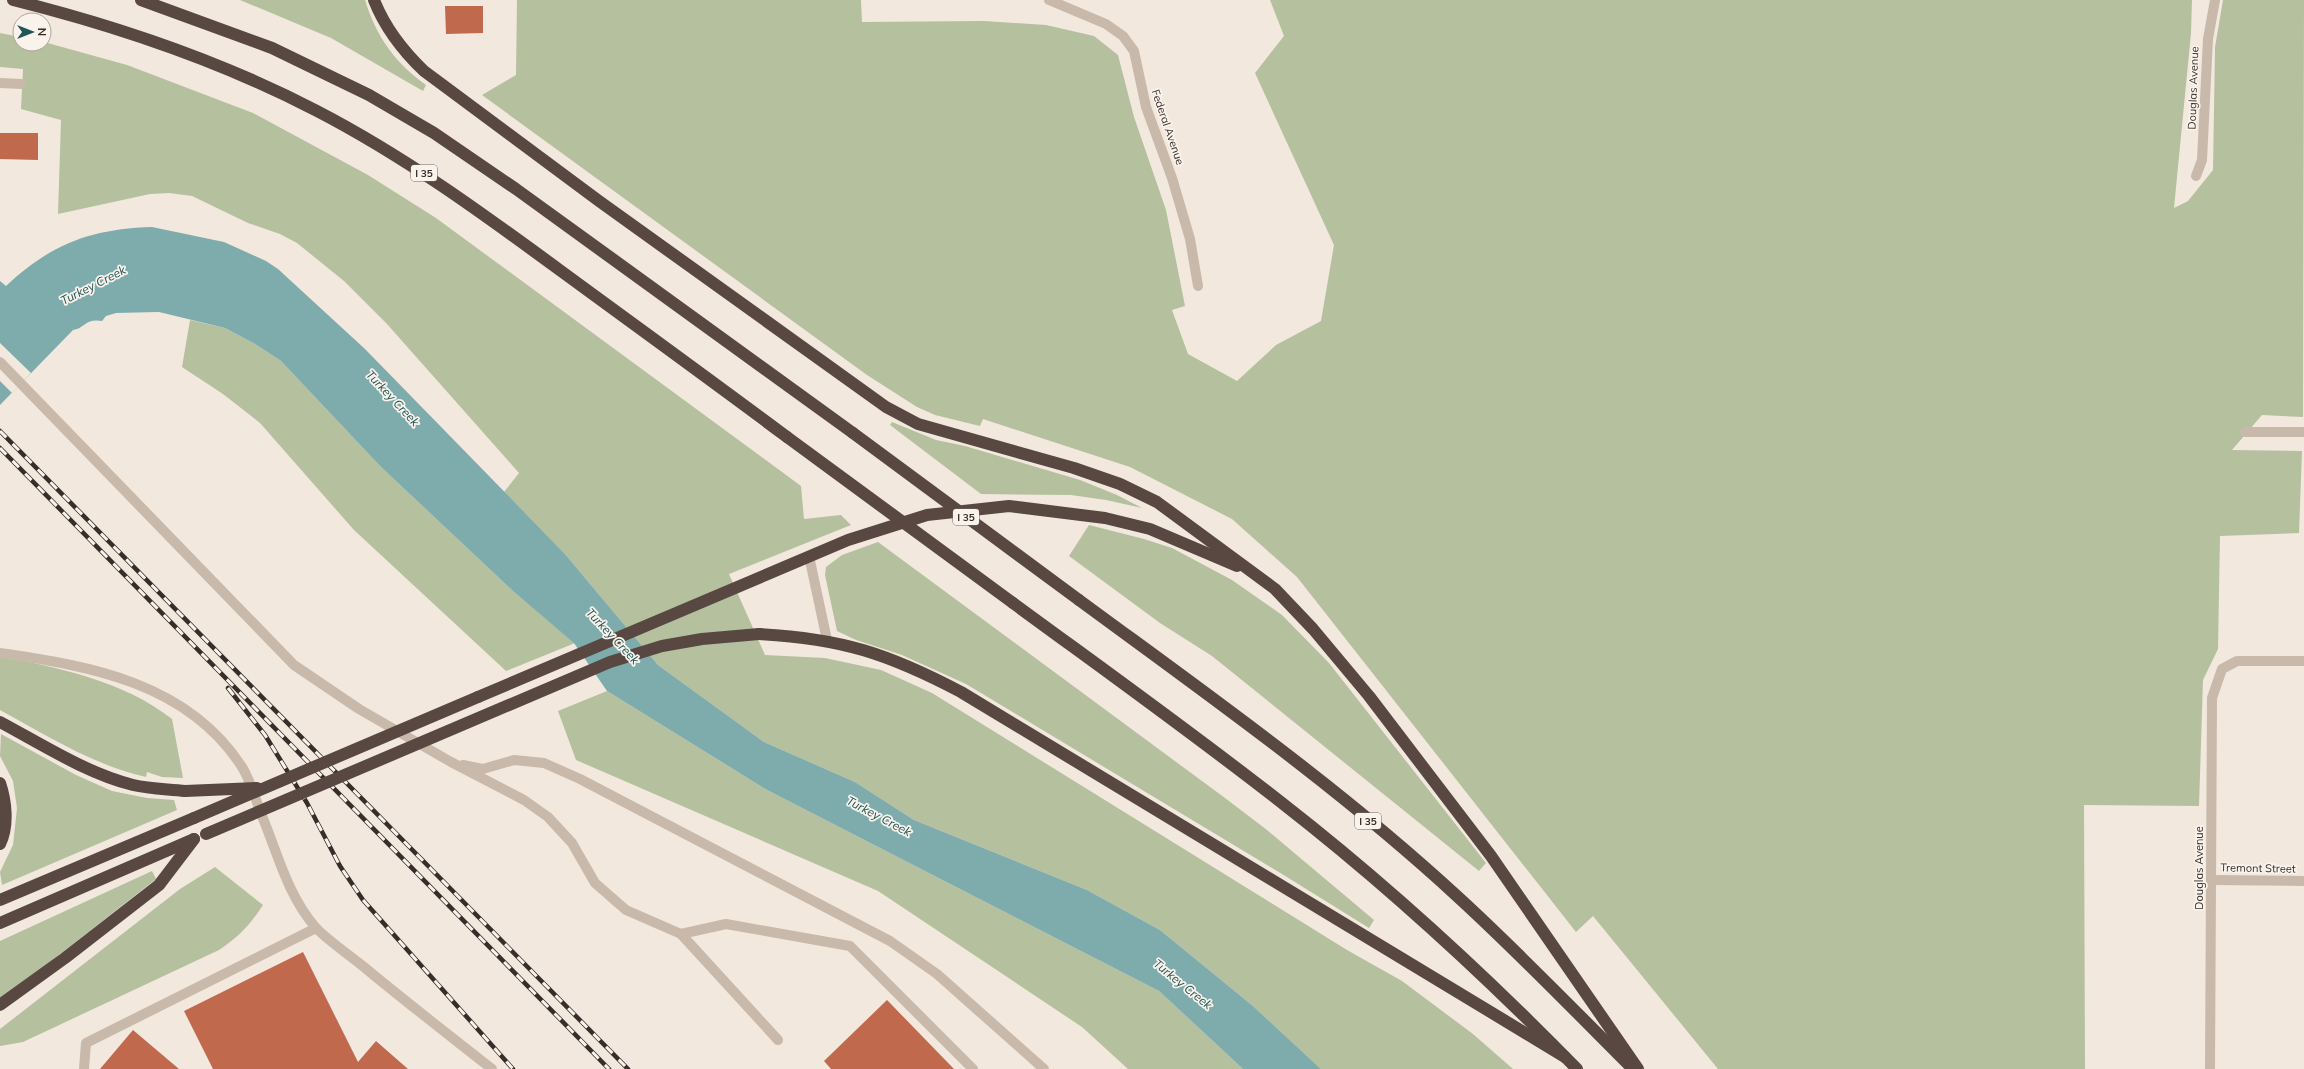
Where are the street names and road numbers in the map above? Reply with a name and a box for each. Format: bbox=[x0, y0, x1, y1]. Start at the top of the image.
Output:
street label: Douglas Avenue bbox=[2185, 46, 2201, 130]
street label: Federal Avenue bbox=[1149, 87, 1187, 167]
road number: I 35 bbox=[411, 165, 437, 181]
road number: I 35 bbox=[953, 509, 979, 525]
road number: I 35 bbox=[1355, 813, 1381, 829]
street label: Douglas Avenue bbox=[2192, 826, 2206, 910]
street label: Tremont Street bbox=[2220, 860, 2296, 876]

